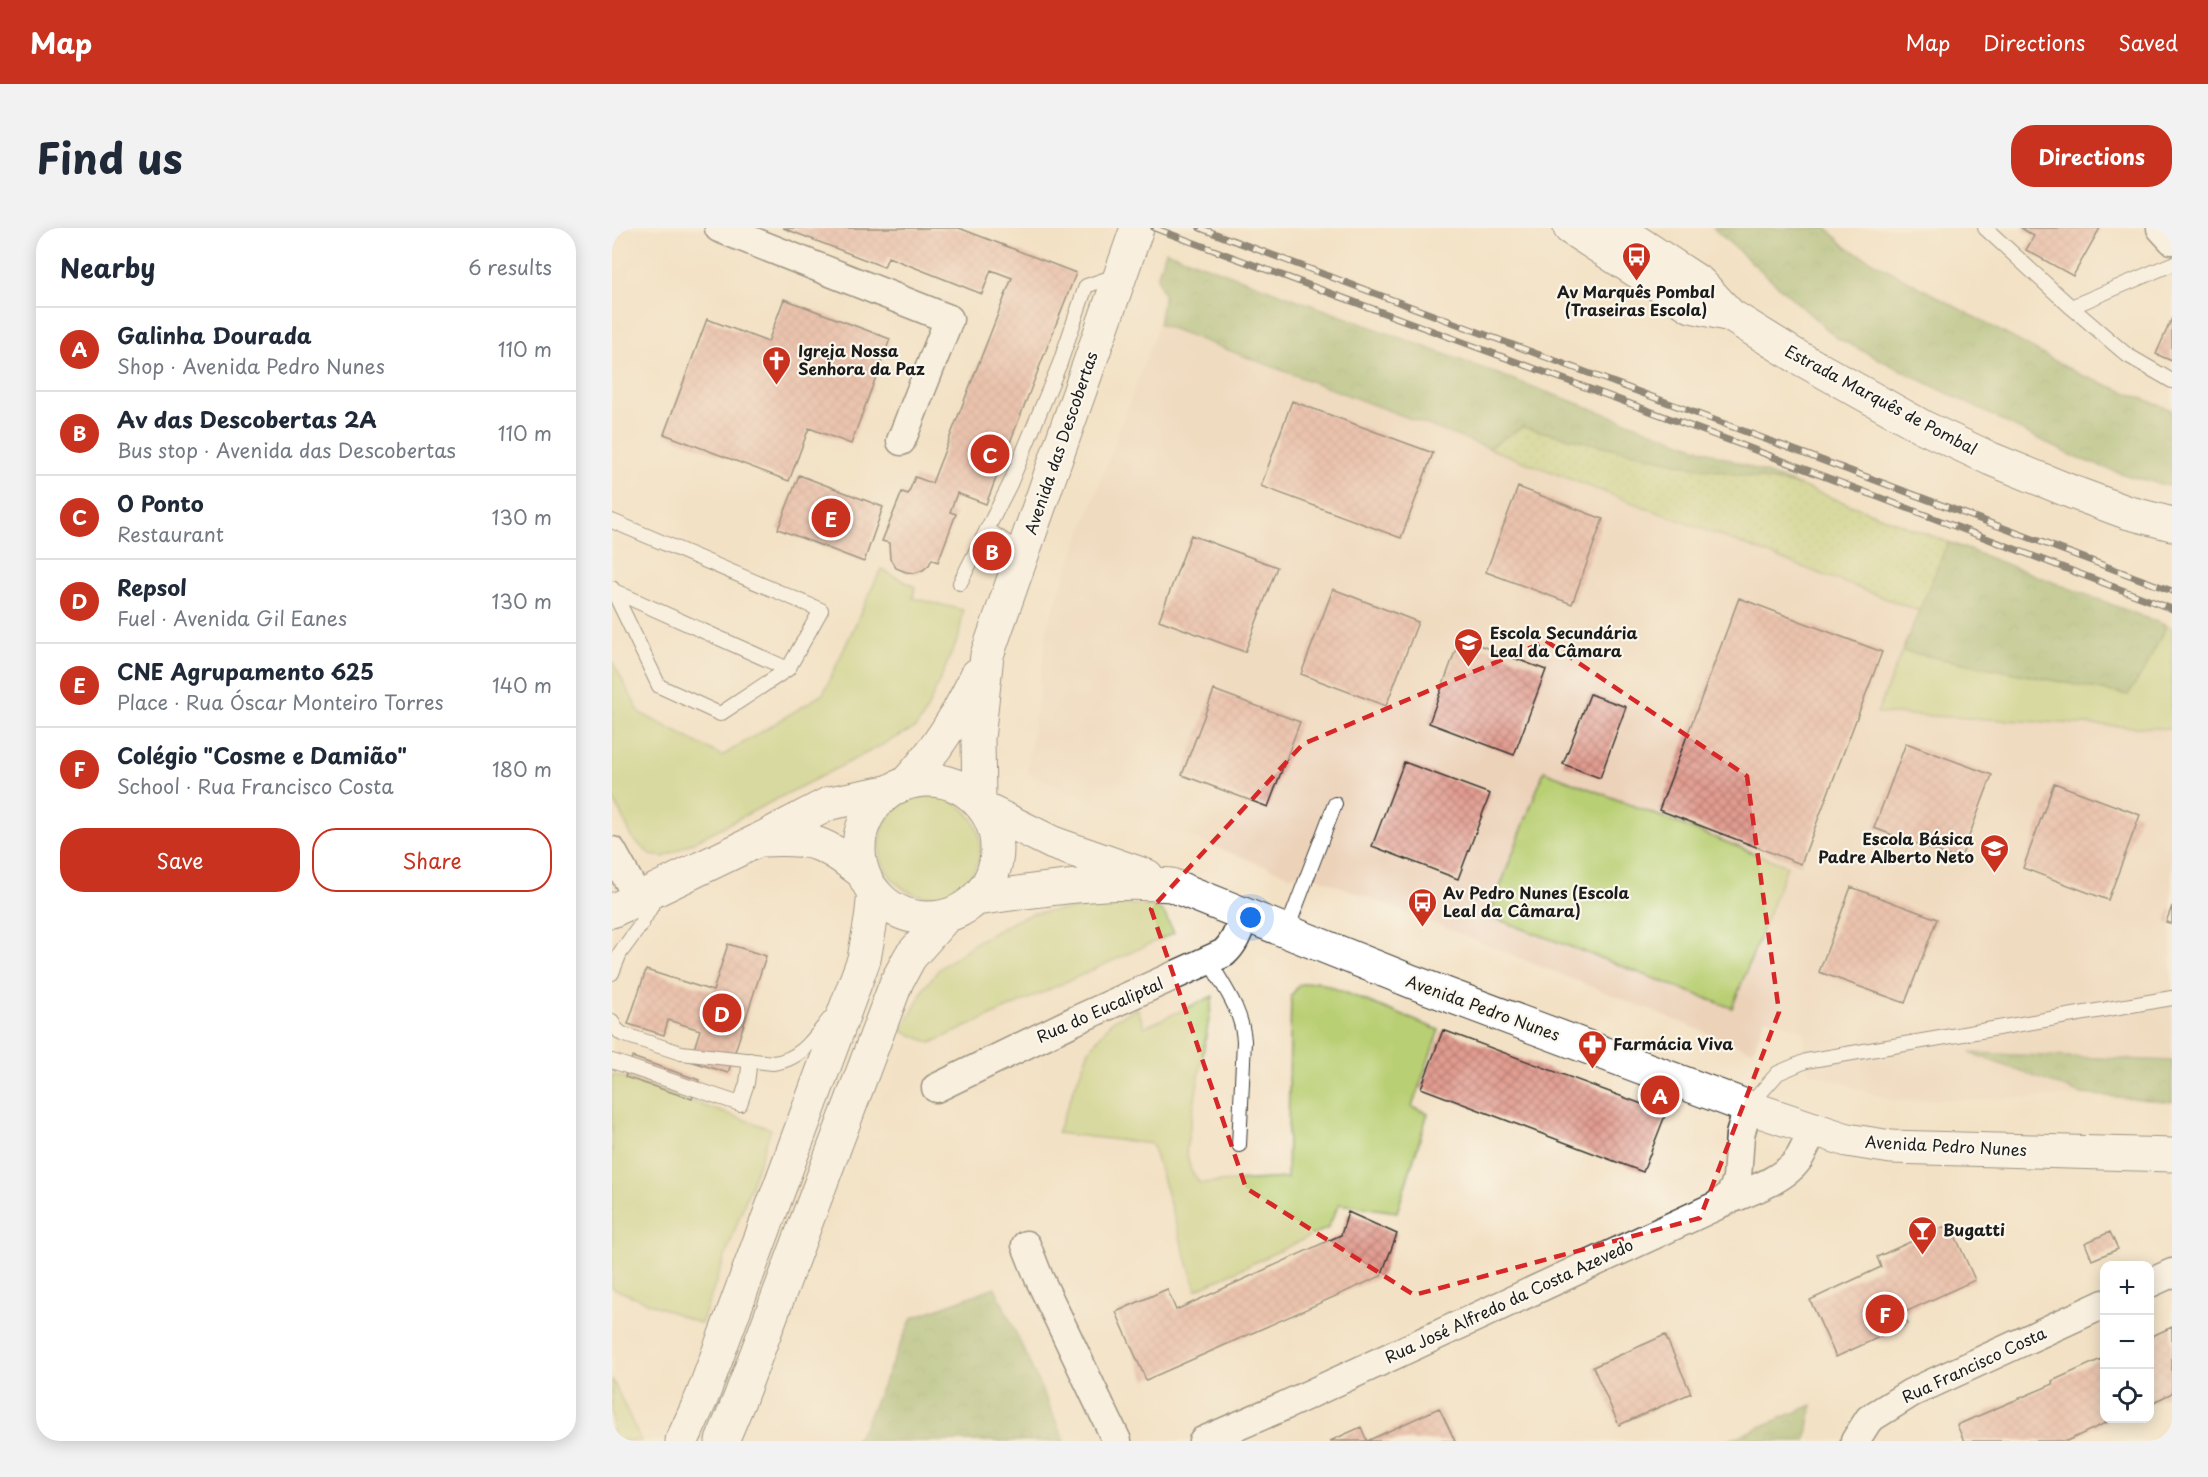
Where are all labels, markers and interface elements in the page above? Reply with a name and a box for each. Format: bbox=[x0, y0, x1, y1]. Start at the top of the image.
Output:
text: Map bbox=[30, 21, 92, 64]
text: Map bbox=[1905, 26, 1950, 58]
text: Directions bbox=[1983, 26, 2085, 58]
text: Saved bbox=[2118, 26, 2178, 58]
text: Find us bbox=[36, 125, 183, 188]
button: Directions bbox=[2011, 125, 2172, 187]
bus stop icon: Av Marquês Pombal (Traseiras Escola) bbox=[1620, 241, 1652, 283]
text: Nearby bbox=[60, 248, 155, 287]
text: 6 results bbox=[468, 252, 552, 282]
place label: Av Marquês Pombal (Traseiras Escola) bbox=[1557, 279, 1715, 321]
text: Galinha Dourada bbox=[117, 318, 312, 351]
text: A bbox=[72, 334, 87, 364]
text: 110 m bbox=[498, 334, 552, 364]
place label: Igreja Nossa Senhora da Paz bbox=[798, 338, 925, 380]
street label: Estrada Marquês de Pombal bbox=[1781, 338, 1982, 460]
church icon: Igreja Nossa Senhora da Paz bbox=[761, 344, 793, 386]
street label: Avenida das Descobertas bbox=[1017, 348, 1103, 537]
text: Shop · Avenida Pedro Nunes bbox=[117, 351, 385, 381]
text: Av das Descobertas 2A bbox=[117, 402, 377, 435]
text: B bbox=[73, 418, 86, 448]
text: 110 m bbox=[498, 418, 552, 448]
pin: C bbox=[970, 432, 1010, 476]
text: Bus stop · Avenida das Descobertas bbox=[117, 435, 456, 465]
text: O Ponto bbox=[117, 486, 204, 519]
pin: E bbox=[812, 496, 850, 540]
text: C bbox=[72, 502, 87, 532]
text: 130 m bbox=[492, 502, 552, 532]
text: Restaurant bbox=[117, 519, 224, 549]
pin: B bbox=[972, 528, 1012, 574]
text: Repsol bbox=[117, 570, 187, 603]
text: D bbox=[72, 586, 87, 616]
text: 130 m bbox=[492, 586, 552, 616]
text: Fuel · Avenida Gil Eanes bbox=[117, 603, 347, 633]
place label: Escola Secundária Leal da Câmara bbox=[1490, 620, 1638, 662]
school or university icon: Escola Secundária Leal da Câmara bbox=[1453, 626, 1485, 668]
text: CNE Agrupamento 625 bbox=[117, 654, 374, 687]
text: E bbox=[73, 670, 86, 700]
text: 140 m bbox=[492, 670, 552, 700]
text: Place · Rua Óscar Monteiro Torres bbox=[117, 687, 444, 717]
text: Colégio "Cosme e Damião" bbox=[117, 738, 407, 771]
text: F bbox=[74, 754, 85, 784]
text: 180 m bbox=[492, 754, 552, 784]
text: School · Rua Francisco Costa bbox=[117, 771, 394, 801]
place label: Escola Básica Padre Alberto Neto bbox=[1818, 826, 1974, 868]
button: Save bbox=[60, 828, 300, 892]
button: Share bbox=[312, 828, 552, 892]
school or university icon: Escola Básica Padre Alberto Neto bbox=[1979, 832, 2011, 874]
place label: Av Pedro Nunes (Escola Leal da Câmara) bbox=[1443, 880, 1629, 922]
bus stop icon: Av Pedro Nunes (Escola Leal da Câmara) bbox=[1406, 886, 1438, 928]
your location bbox=[1236, 903, 1265, 932]
street label: Avenida Pedro Nunes bbox=[1403, 968, 1564, 1046]
street label: Rua do Eucaliptal bbox=[1032, 970, 1167, 1048]
pin: D bbox=[702, 990, 742, 1036]
pharmacy icon: Farmácia Viva bbox=[1576, 1028, 1608, 1070]
place label: Farmácia Viva bbox=[1613, 1031, 1733, 1055]
pin: A bbox=[1640, 1072, 1680, 1118]
street label: Avenida Pedro Nunes bbox=[1865, 1129, 2028, 1161]
bar icon: Bugatti bbox=[1906, 1214, 1938, 1256]
place label: Bugatti bbox=[1943, 1217, 2005, 1241]
street label: Rua José Alfredo da Costa Azevedo bbox=[1380, 1232, 1637, 1368]
map controls bbox=[2100, 1261, 2154, 1423]
button: + bbox=[2100, 1261, 2154, 1315]
pin: F bbox=[1866, 1292, 1904, 1336]
button: − bbox=[2100, 1315, 2154, 1369]
street label: Rua Francisco Costa bbox=[1897, 1320, 2050, 1408]
button: locate bbox=[2100, 1369, 2154, 1423]

